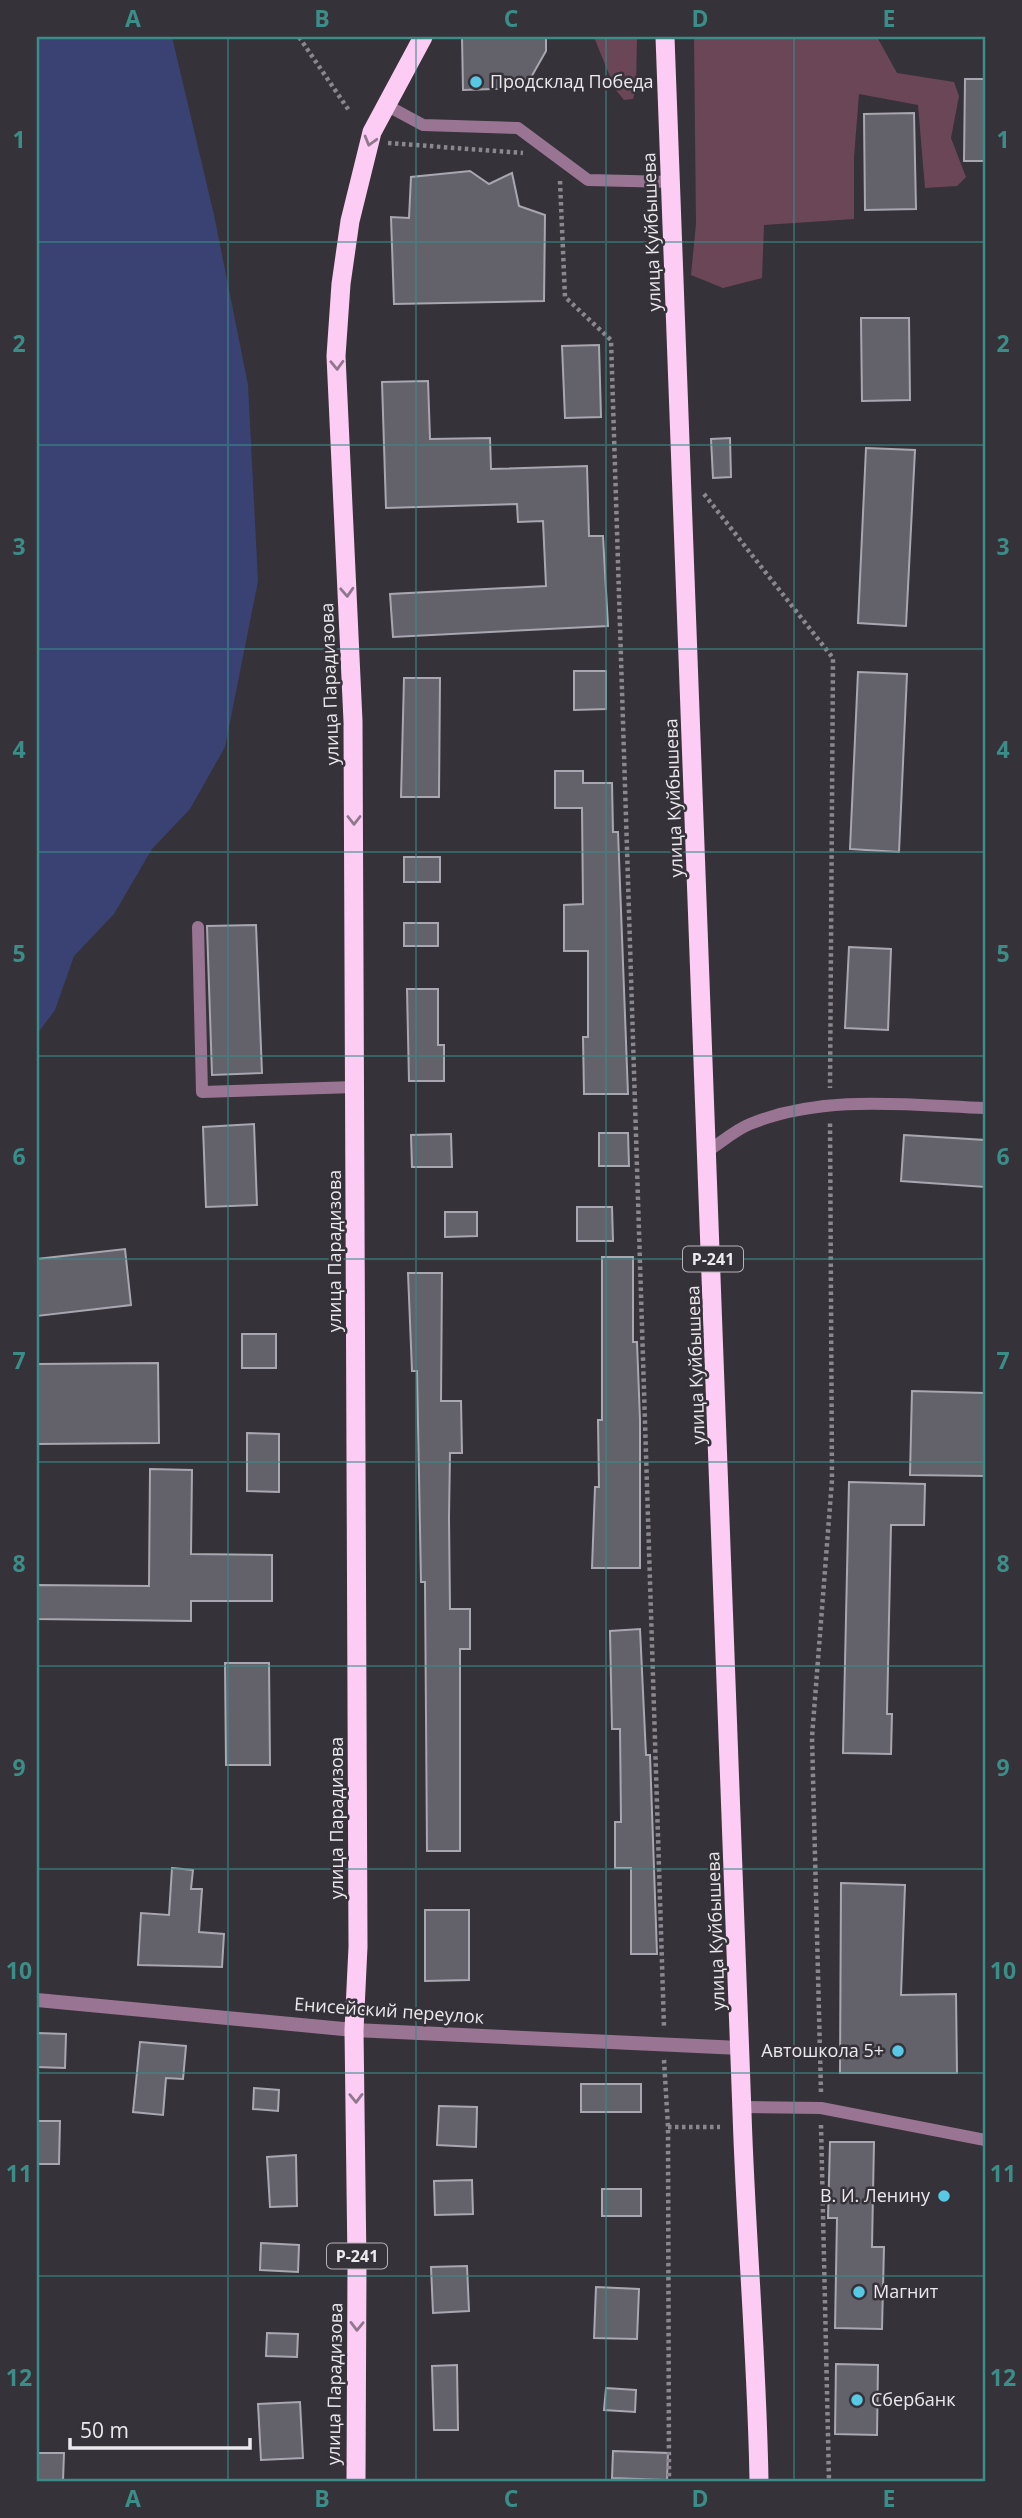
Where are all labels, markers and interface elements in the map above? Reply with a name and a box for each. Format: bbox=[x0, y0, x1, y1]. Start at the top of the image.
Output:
text: A bbox=[125, 2, 141, 34]
text: B bbox=[314, 2, 330, 34]
text: C bbox=[504, 2, 518, 34]
text: D bbox=[691, 2, 709, 34]
text: E bbox=[883, 2, 895, 34]
place label: Продсклад Победа bbox=[490, 69, 654, 93]
marker: Продсклад Победа bbox=[468, 74, 484, 90]
text: 1 bbox=[12, 123, 26, 155]
text: 1 bbox=[996, 123, 1010, 155]
one-way arrow bbox=[364, 135, 378, 147]
street label: улица Куйбышева bbox=[636, 152, 666, 312]
text: 2 bbox=[12, 327, 26, 359]
text: 2 bbox=[996, 327, 1010, 359]
one-way arrow bbox=[329, 360, 344, 371]
text: 3 bbox=[12, 530, 26, 562]
text: 3 bbox=[996, 530, 1010, 562]
one-way arrow bbox=[340, 587, 355, 598]
street label: улица Парадизова bbox=[314, 602, 344, 766]
street label: улица Куйбышева bbox=[658, 718, 688, 878]
text: 4 bbox=[12, 733, 26, 765]
text: 4 bbox=[996, 733, 1010, 765]
one-way arrow bbox=[346, 815, 362, 825]
text: 5 bbox=[12, 937, 26, 969]
text: 5 bbox=[996, 937, 1010, 969]
text: 6 bbox=[12, 1140, 26, 1172]
text: 6 bbox=[996, 1140, 1010, 1172]
street label: улица Парадизова bbox=[322, 1170, 346, 1332]
road number: Р-241 bbox=[683, 1246, 743, 1272]
street label: улица Куйбышева bbox=[680, 1285, 710, 1445]
text: 7 bbox=[12, 1344, 26, 1376]
text: 7 bbox=[996, 1344, 1010, 1376]
text: 8 bbox=[12, 1547, 26, 1579]
text: 8 bbox=[996, 1547, 1010, 1579]
street label: улица Парадизова bbox=[324, 1737, 348, 1899]
text: 9 bbox=[12, 1751, 26, 1783]
text: 9 bbox=[996, 1751, 1010, 1783]
street label: улица Куйбышева bbox=[700, 1851, 730, 2011]
text: 10 bbox=[6, 1954, 32, 1986]
text: 10 bbox=[990, 1954, 1016, 1986]
street label: Енисейский переулок bbox=[293, 1991, 486, 2029]
place label: Автошкола 5+ bbox=[761, 2038, 884, 2062]
marker: Автошкола 5+ bbox=[890, 2043, 906, 2059]
one-way arrow bbox=[348, 2093, 363, 2104]
text: 11 bbox=[6, 2157, 32, 2189]
text: 11 bbox=[990, 2157, 1016, 2189]
place label: В. И. Ленину bbox=[820, 2183, 931, 2207]
marker: В. И. Ленину bbox=[936, 2188, 952, 2204]
road number: Р-241 bbox=[327, 2244, 387, 2268]
place label: Магнит bbox=[873, 2279, 939, 2303]
marker: Магнит bbox=[851, 2284, 867, 2300]
street label: улица Парадизова bbox=[321, 2303, 347, 2465]
one-way arrow bbox=[349, 2321, 365, 2331]
text: 12 bbox=[6, 2361, 32, 2393]
text: 12 bbox=[990, 2361, 1016, 2393]
place label: Сбербанк bbox=[871, 2387, 956, 2411]
marker: Сбербанк bbox=[849, 2392, 865, 2408]
scale bar bbox=[70, 2406, 250, 2450]
text: 50 m bbox=[80, 2416, 129, 2444]
text: A bbox=[125, 2482, 141, 2514]
text: B bbox=[314, 2482, 330, 2514]
text: C bbox=[504, 2482, 518, 2514]
text: D bbox=[691, 2482, 709, 2514]
text: E bbox=[883, 2482, 895, 2514]

